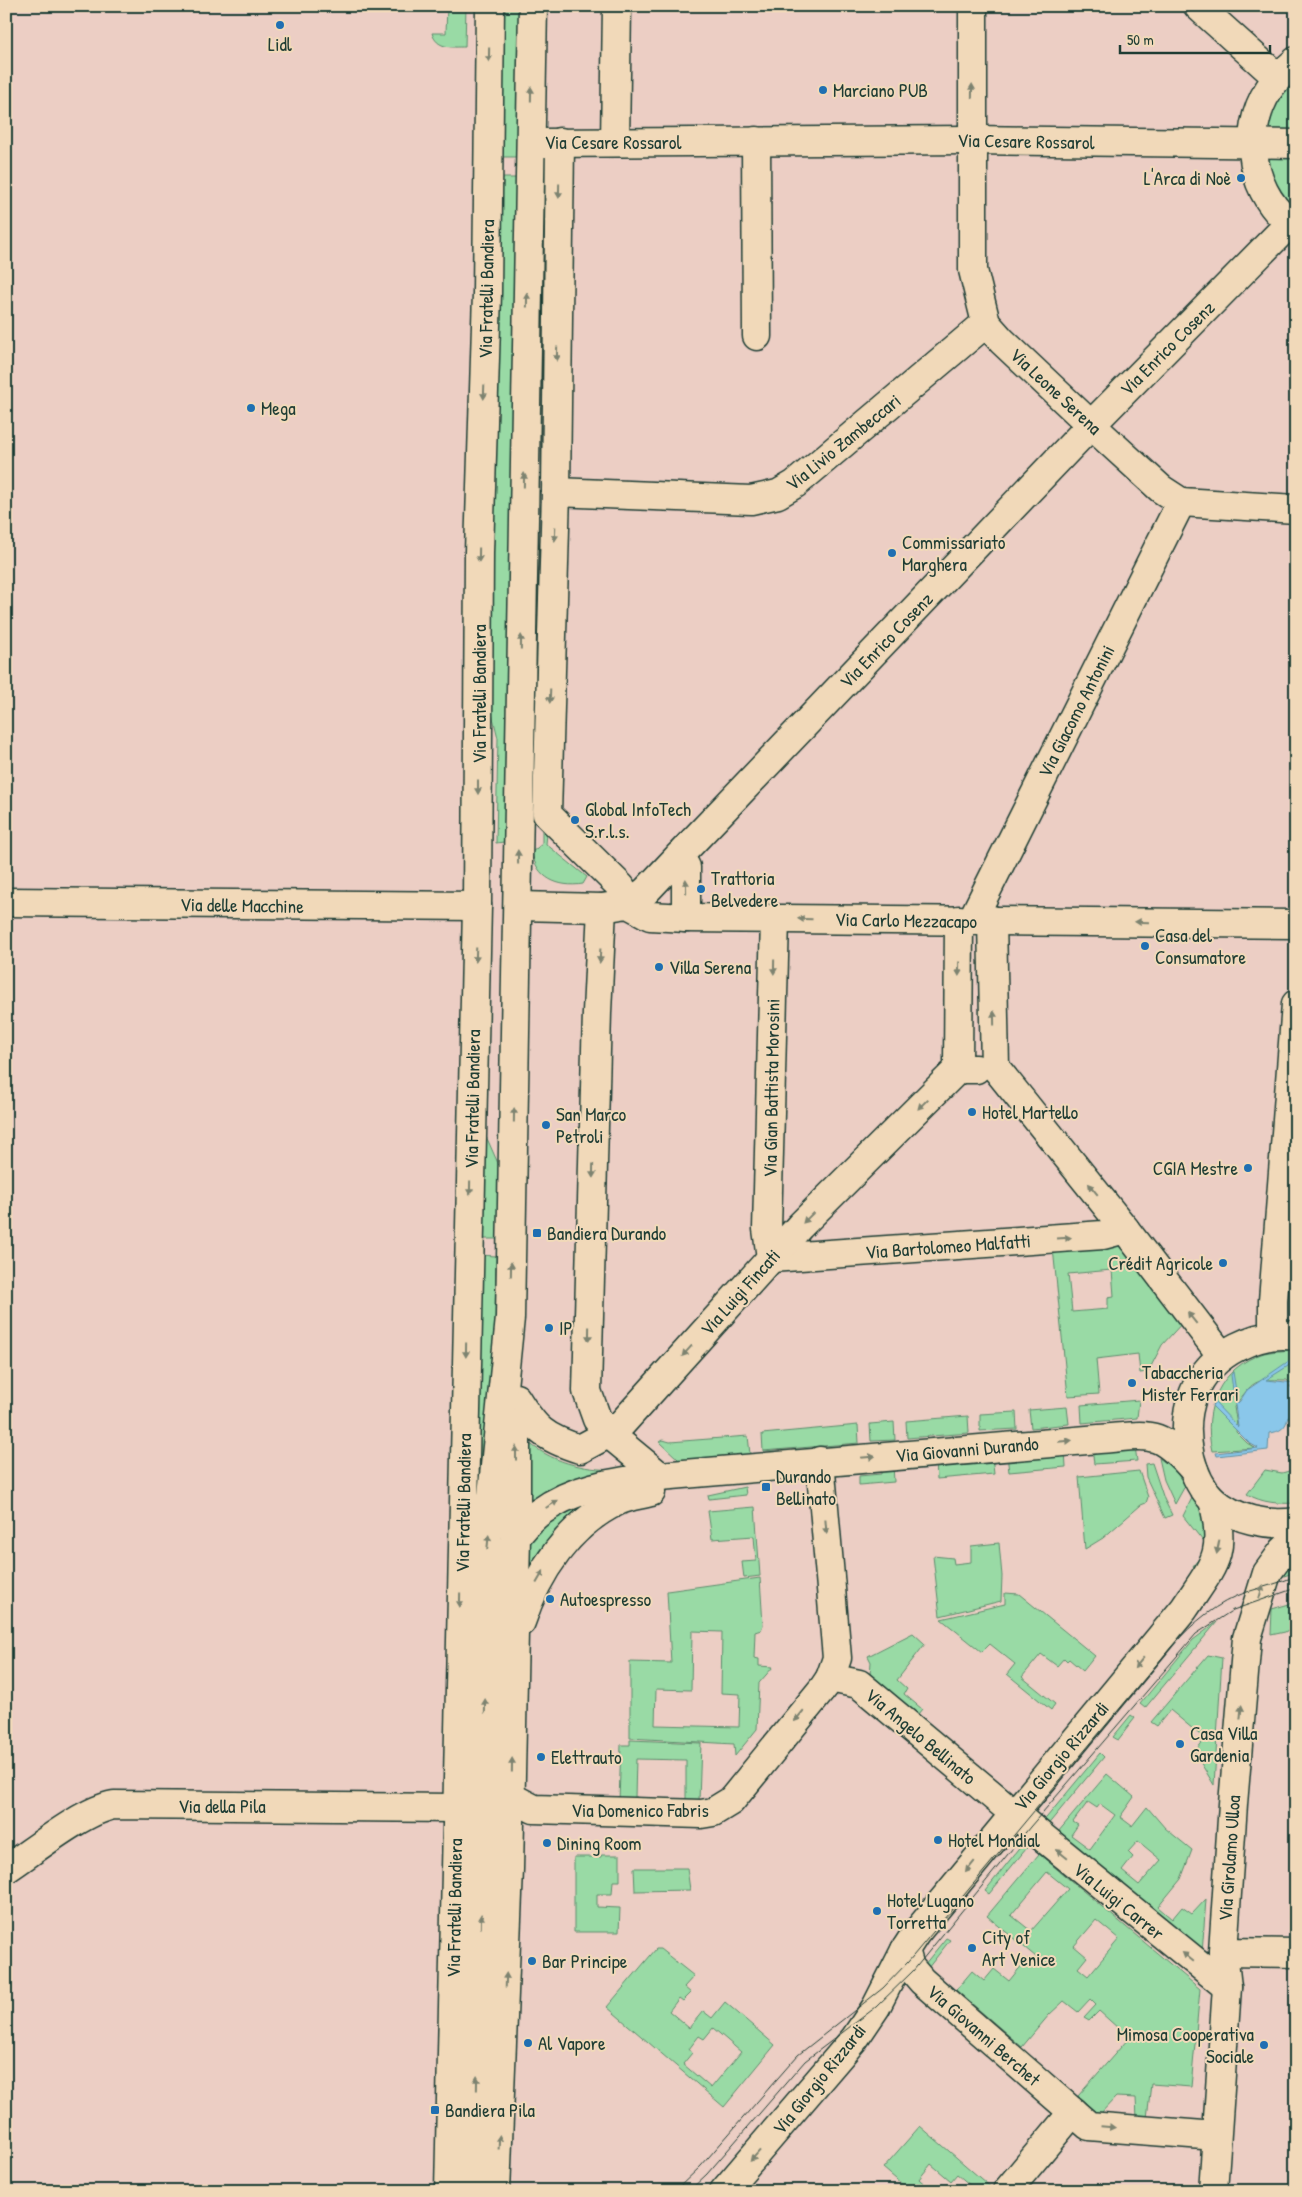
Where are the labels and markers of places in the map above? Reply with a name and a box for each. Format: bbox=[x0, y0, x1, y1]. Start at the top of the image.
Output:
marker: Lidl bbox=[274, 19, 286, 31]
place label: Lidl bbox=[268, 31, 293, 57]
place label: Marciano PUB bbox=[833, 77, 928, 103]
marker: Marciano PUB bbox=[817, 84, 829, 96]
place label: L'Arca di Noè bbox=[1144, 165, 1231, 191]
marker: L'Arca di Noè bbox=[1235, 172, 1247, 184]
place label: Mega bbox=[261, 395, 296, 421]
marker: Mega bbox=[245, 402, 257, 414]
place label: Commissariato Marghera bbox=[902, 529, 1006, 577]
marker: Commissariato Marghera bbox=[886, 547, 898, 559]
place label: Global InfoTech S.r.l.s. bbox=[585, 796, 691, 844]
marker: Global InfoTech S.r.l.s. bbox=[569, 814, 581, 826]
place label: Trattoria Belvedere bbox=[711, 865, 779, 913]
marker: Trattoria Belvedere bbox=[695, 883, 707, 895]
place label: Casa del Consumatore bbox=[1155, 922, 1246, 970]
marker: Casa del Consumatore bbox=[1139, 940, 1151, 952]
place label: Villa Serena bbox=[669, 954, 752, 980]
marker: Villa Serena bbox=[653, 961, 665, 973]
place label: Hotel Martello bbox=[982, 1099, 1078, 1125]
place label: San Marco Petroli bbox=[556, 1101, 627, 1149]
marker: Hotel Martello bbox=[966, 1106, 978, 1118]
marker: San Marco Petroli bbox=[540, 1119, 552, 1131]
place label: CGIA Mestre bbox=[1153, 1155, 1238, 1181]
marker: CGIA Mestre bbox=[1242, 1162, 1254, 1174]
place label: Bandiera Durando bbox=[547, 1220, 666, 1246]
marker: Bandiera Durando bbox=[531, 1227, 543, 1239]
place label: Crédit Agricole bbox=[1108, 1250, 1213, 1276]
marker: Crédit Agricole bbox=[1217, 1257, 1229, 1269]
place label: IP bbox=[559, 1315, 573, 1341]
marker: IP bbox=[543, 1322, 555, 1334]
place label: Tabaccheria Mister Ferrari bbox=[1142, 1359, 1239, 1407]
marker: Tabaccheria Mister Ferrari bbox=[1126, 1377, 1138, 1389]
place label: Durando Bellinato bbox=[776, 1463, 836, 1511]
marker: Durando Bellinato bbox=[760, 1481, 772, 1493]
place label: Autoespresso bbox=[560, 1586, 652, 1612]
marker: Autoespresso bbox=[544, 1593, 556, 1605]
place label: Casa Villa Gardenia bbox=[1190, 1720, 1258, 1768]
marker: Casa Villa Gardenia bbox=[1174, 1738, 1186, 1750]
place label: Elettrauto bbox=[551, 1744, 622, 1770]
marker: Elettrauto bbox=[535, 1751, 547, 1763]
place label: Hotel Mondial bbox=[948, 1827, 1041, 1853]
place label: Dining Room bbox=[557, 1830, 641, 1856]
marker: Hotel Mondial bbox=[932, 1834, 944, 1846]
marker: Dining Room bbox=[541, 1837, 553, 1849]
place label: Hotel Lugano Torretta bbox=[887, 1887, 974, 1935]
marker: Hotel Lugano Torretta bbox=[871, 1905, 883, 1917]
place label: City of Art Venice bbox=[982, 1924, 1056, 1972]
marker: City of Art Venice bbox=[966, 1942, 978, 1954]
place label: Bar Principe bbox=[542, 1948, 628, 1974]
marker: Bar Principe bbox=[526, 1955, 538, 1967]
place label: Mimosa Cooperativa Sociale bbox=[1117, 2021, 1255, 2069]
place label: Al Vapore bbox=[538, 2030, 606, 2056]
marker: Al Vapore bbox=[522, 2037, 534, 2049]
marker: Mimosa Cooperativa Sociale bbox=[1258, 2039, 1270, 2051]
place label: Bandiera Pila bbox=[445, 2097, 535, 2123]
marker: Bandiera Pila bbox=[429, 2104, 441, 2116]

